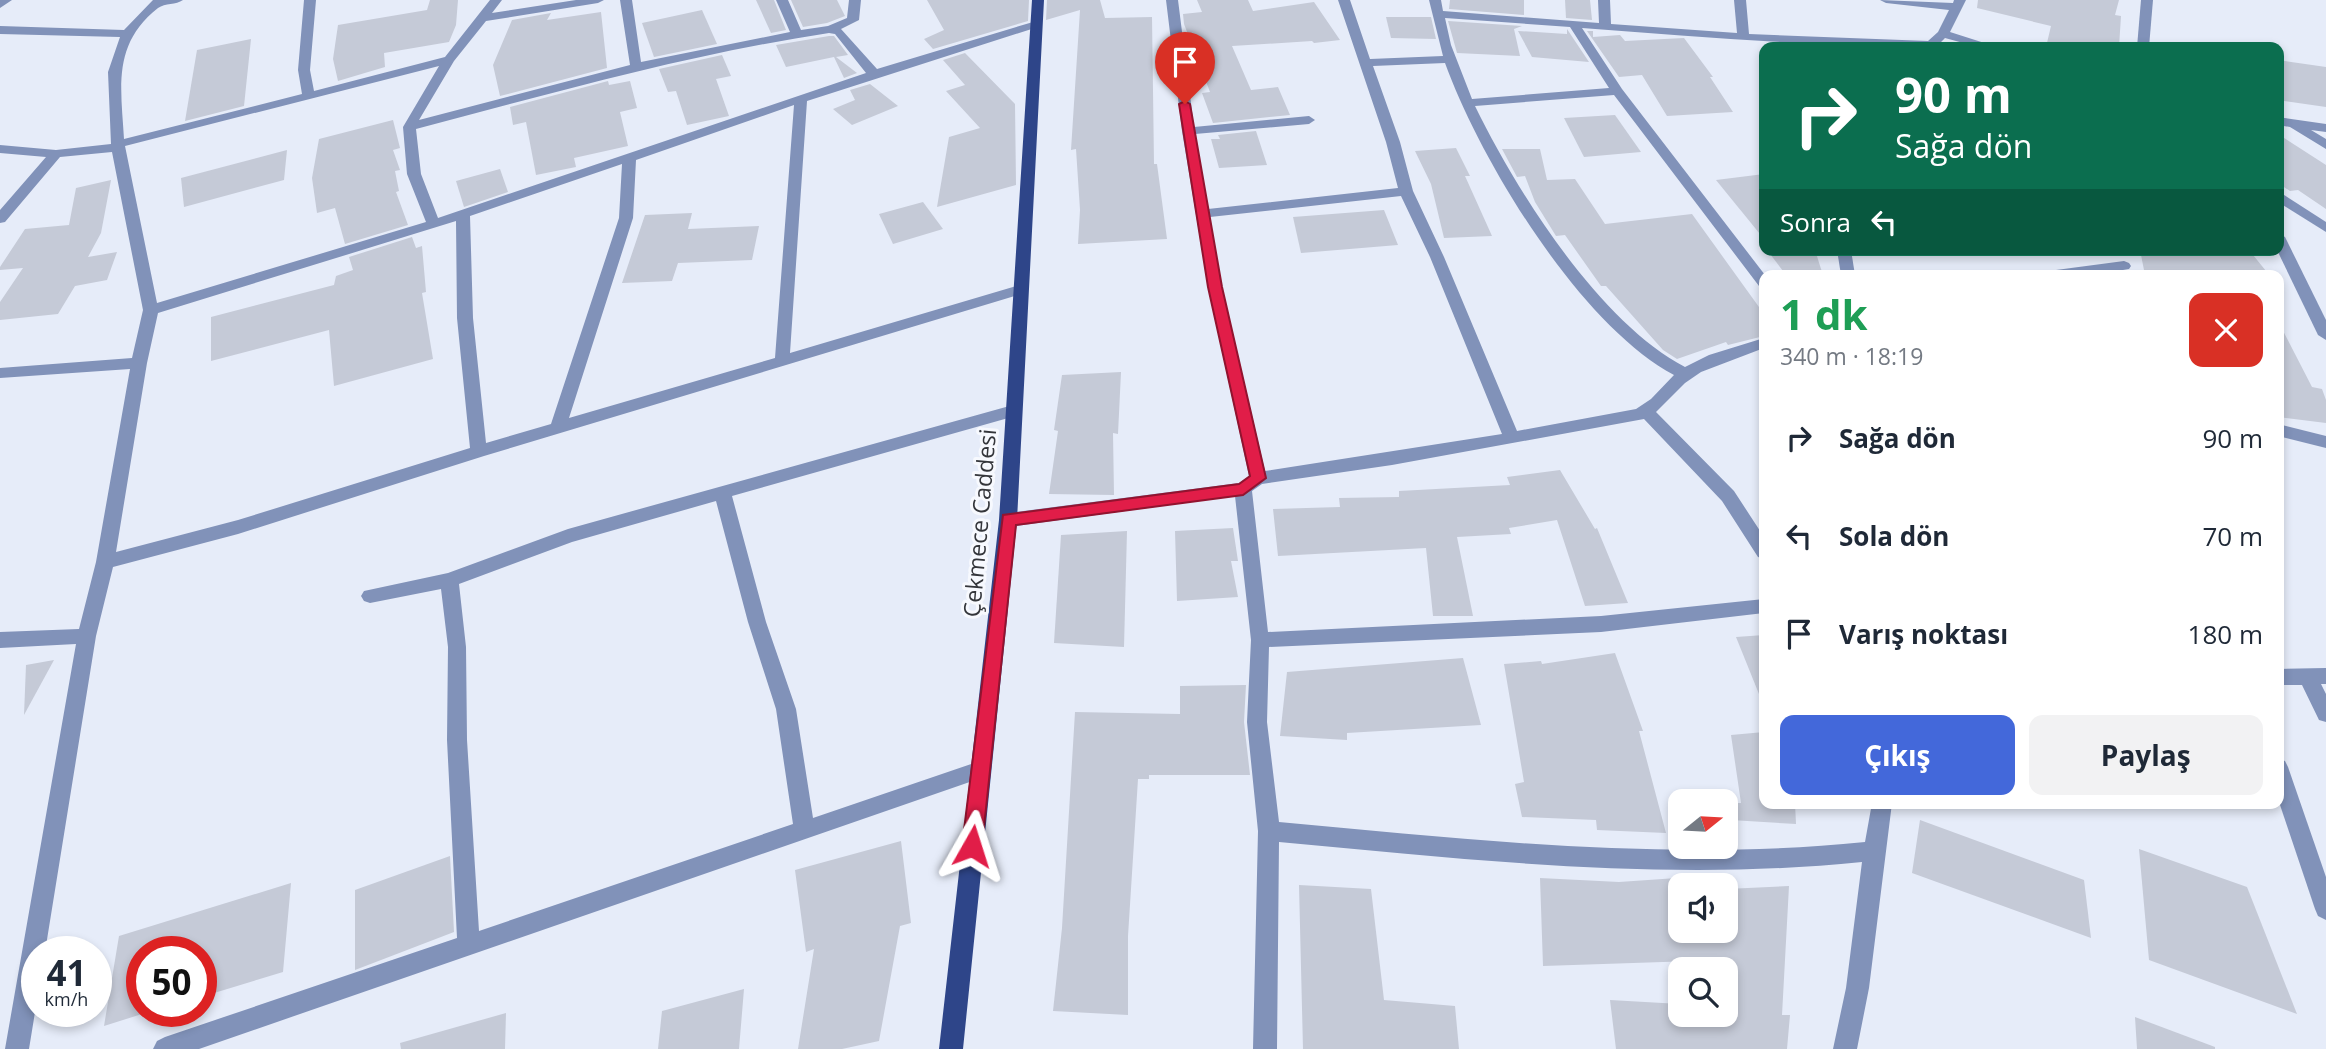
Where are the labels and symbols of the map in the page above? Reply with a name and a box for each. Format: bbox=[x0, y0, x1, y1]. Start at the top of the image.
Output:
pin bbox=[1155, 32, 1215, 104]
street label: Çekmece Caddesi bbox=[955, 428, 1003, 618]
north arrow bbox=[1668, 789, 1738, 859]
position arrow bbox=[935, 809, 1009, 883]
speed limit sign: 50 bbox=[126, 936, 217, 1027]

